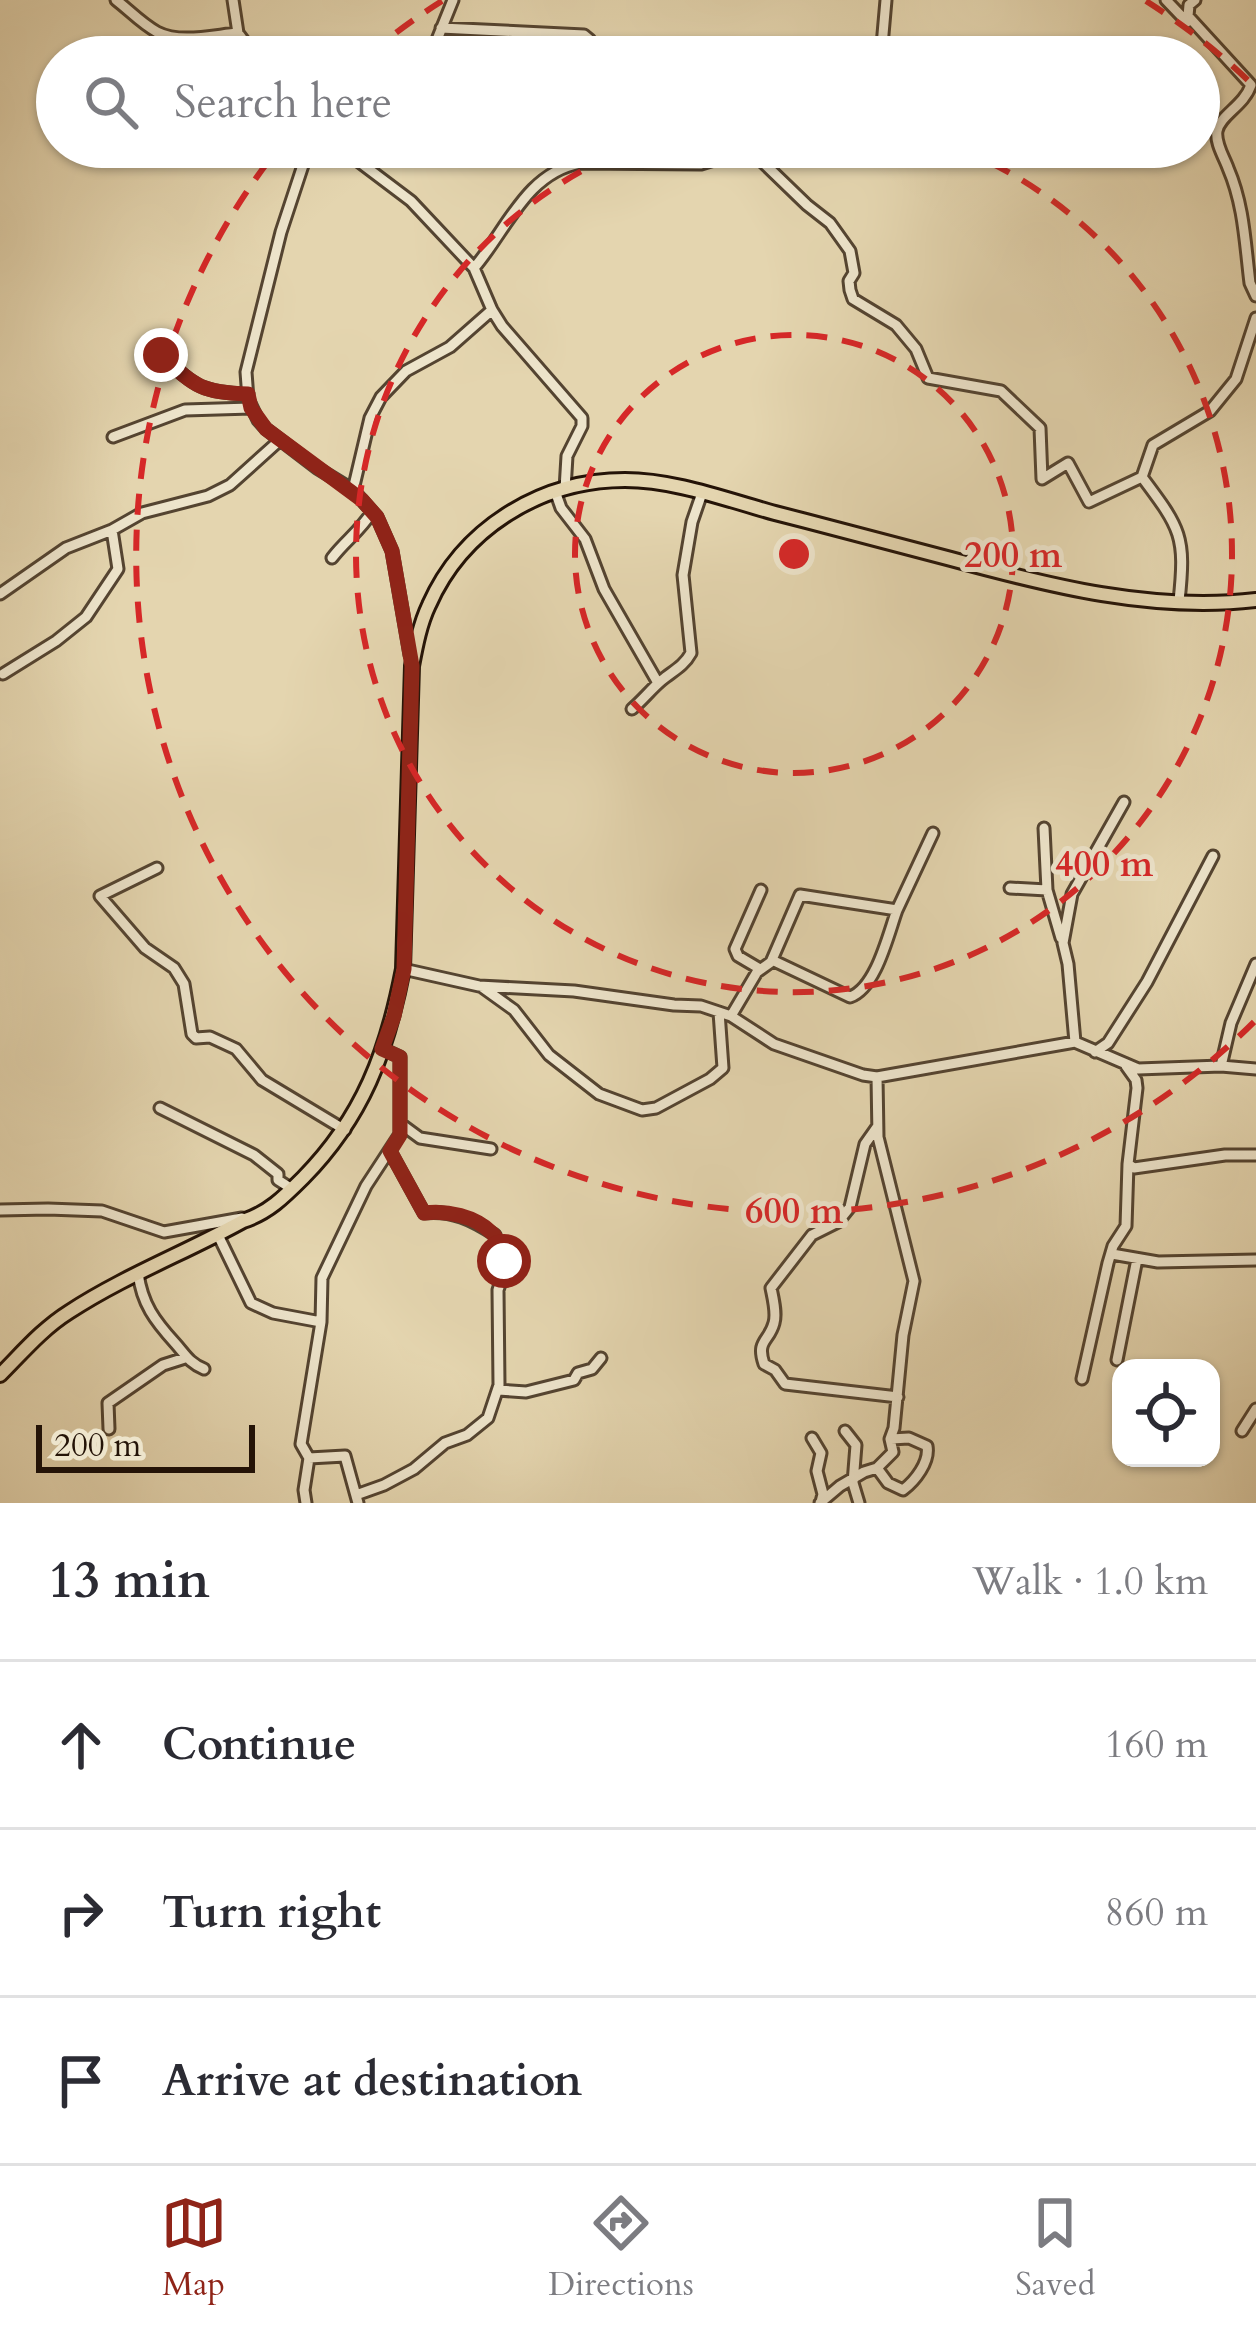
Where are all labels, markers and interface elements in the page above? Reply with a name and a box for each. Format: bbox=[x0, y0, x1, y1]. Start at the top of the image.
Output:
search box bbox=[36, 36, 1220, 168]
icon: search bbox=[78, 69, 144, 135]
text: Search here bbox=[174, 72, 392, 133]
route end bbox=[134, 328, 188, 382]
text: 200 m bbox=[964, 531, 1063, 580]
centre of rings bbox=[773, 533, 815, 575]
text: 400 m bbox=[1055, 840, 1154, 889]
text: 600 m bbox=[745, 1187, 844, 1236]
route start bbox=[477, 1234, 531, 1288]
map controls bbox=[1112, 1359, 1220, 1467]
button: locate bbox=[1112, 1359, 1220, 1467]
scale bar bbox=[36, 1419, 255, 1472]
text: 200 m bbox=[54, 1423, 141, 1468]
text: 13 min bbox=[48, 1546, 210, 1616]
text: Walk · 1.0 km bbox=[972, 1555, 1208, 1608]
icon: ahead bbox=[48, 1712, 114, 1778]
text: Continue bbox=[162, 1714, 356, 1775]
text: 160 m bbox=[1105, 1718, 1208, 1771]
icon: right bbox=[48, 1880, 114, 1946]
text: Turn right bbox=[162, 1882, 381, 1943]
text: 860 m bbox=[1105, 1886, 1208, 1939]
icon: arrive bbox=[48, 2048, 114, 2114]
text: Arrive at destination bbox=[162, 2050, 582, 2111]
tab: Map bbox=[161, 2190, 227, 2307]
tab: Directions bbox=[548, 2190, 694, 2307]
tab: Saved bbox=[1015, 2190, 1095, 2307]

